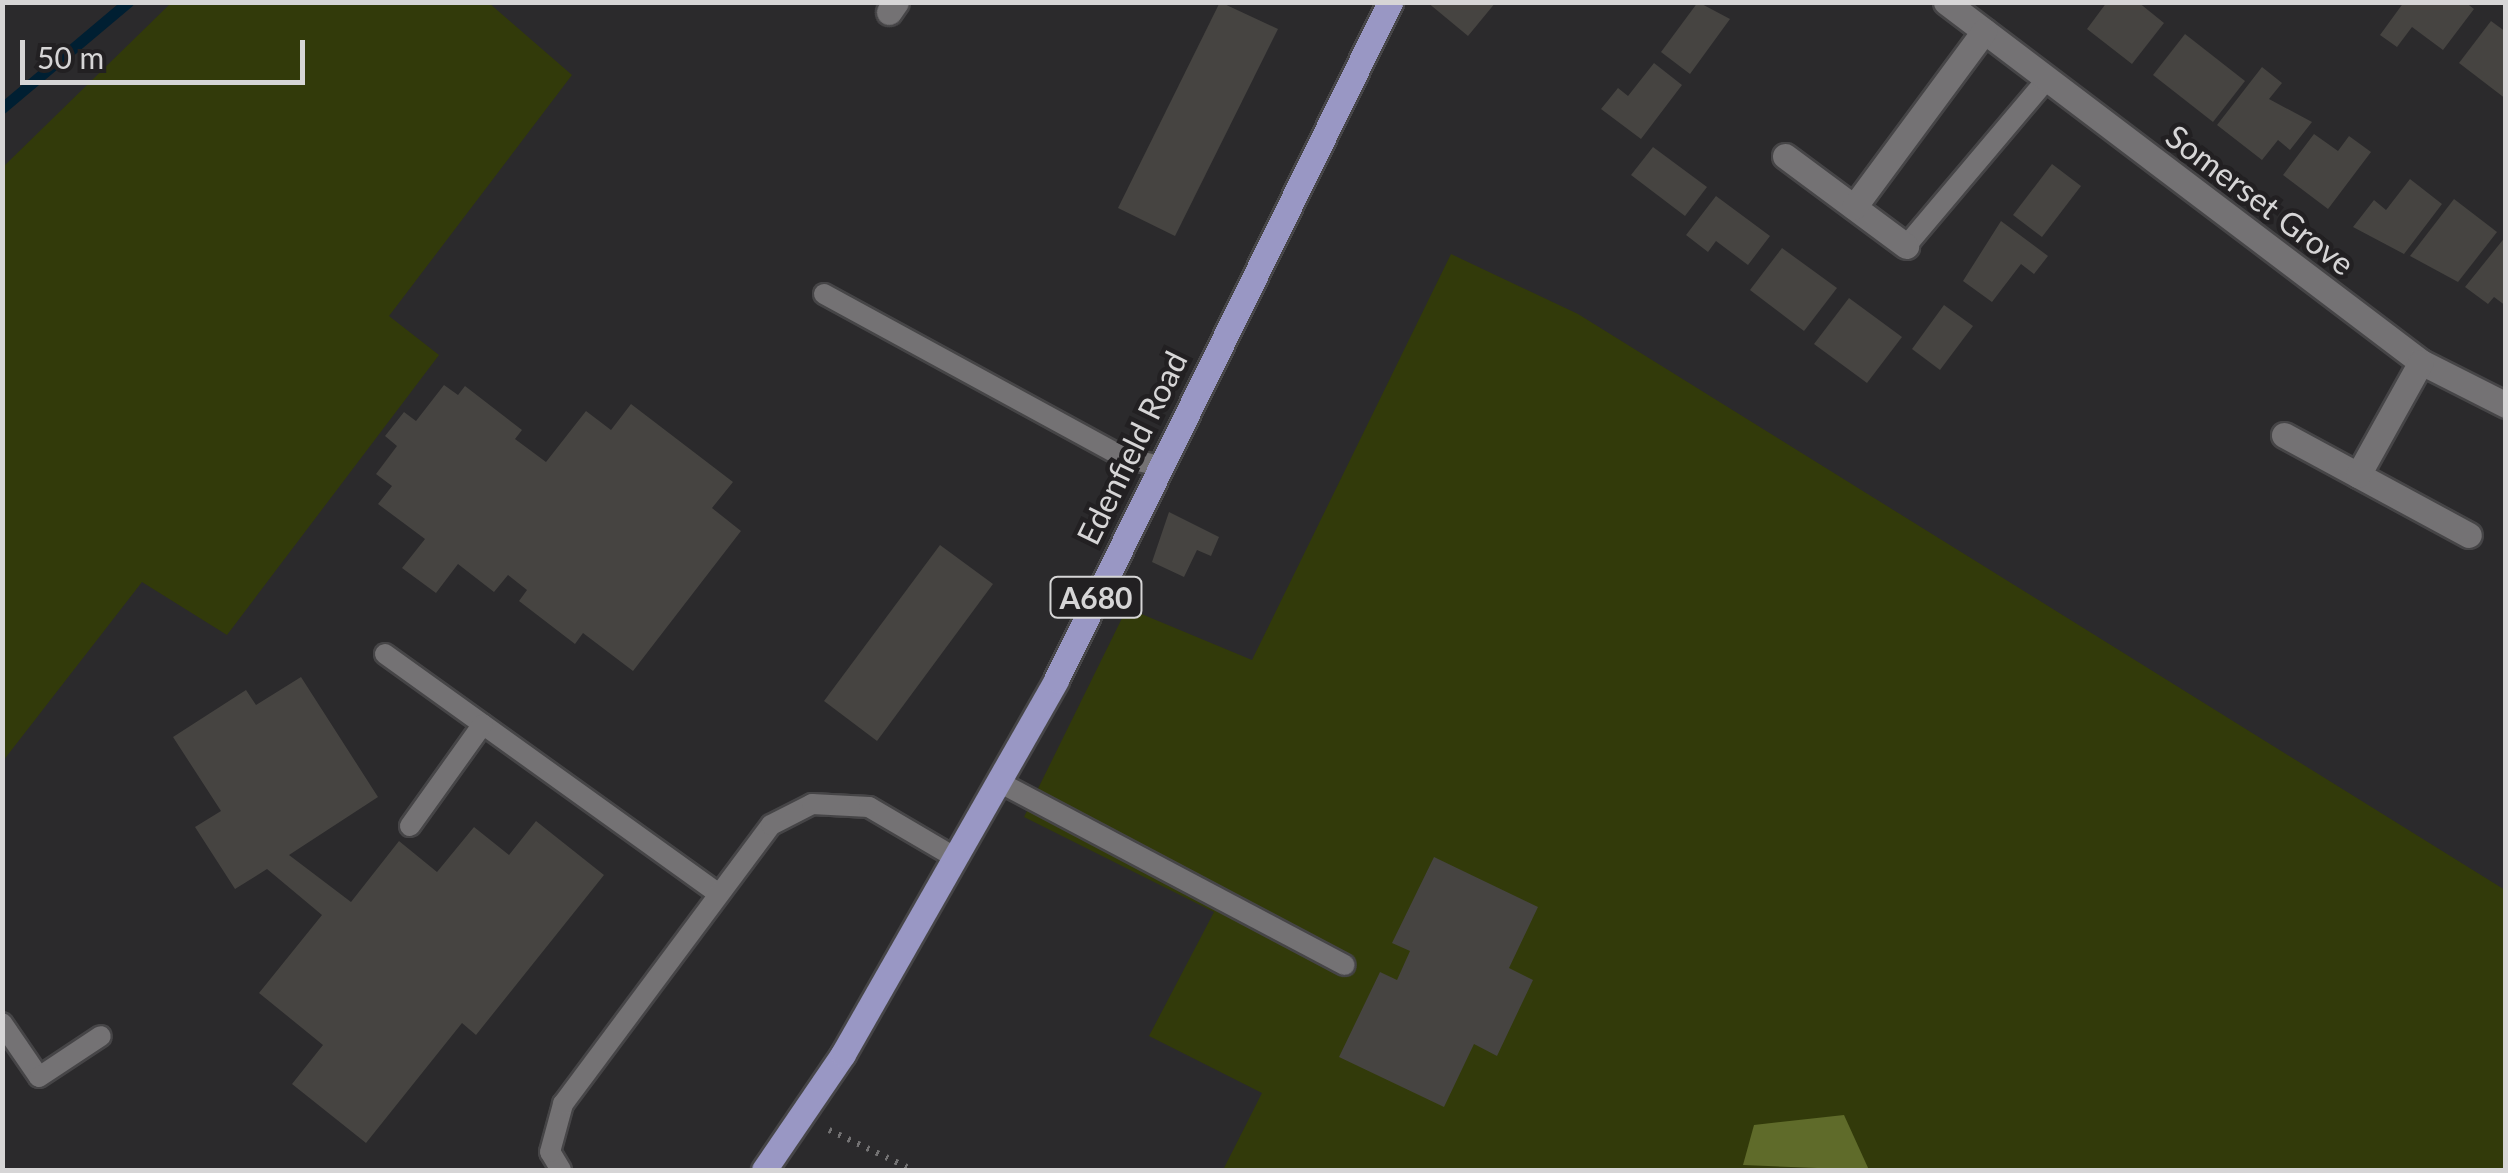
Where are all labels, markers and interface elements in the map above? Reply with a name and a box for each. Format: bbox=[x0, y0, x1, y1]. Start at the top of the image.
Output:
scale bar bbox=[25, 20, 310, 82]
text: 50 m bbox=[37, 39, 104, 75]
street label: Somerset Grove bbox=[2158, 117, 2362, 283]
street label: Edenfield Road bbox=[1069, 345, 1195, 551]
road number: A680 bbox=[1048, 572, 1144, 622]

